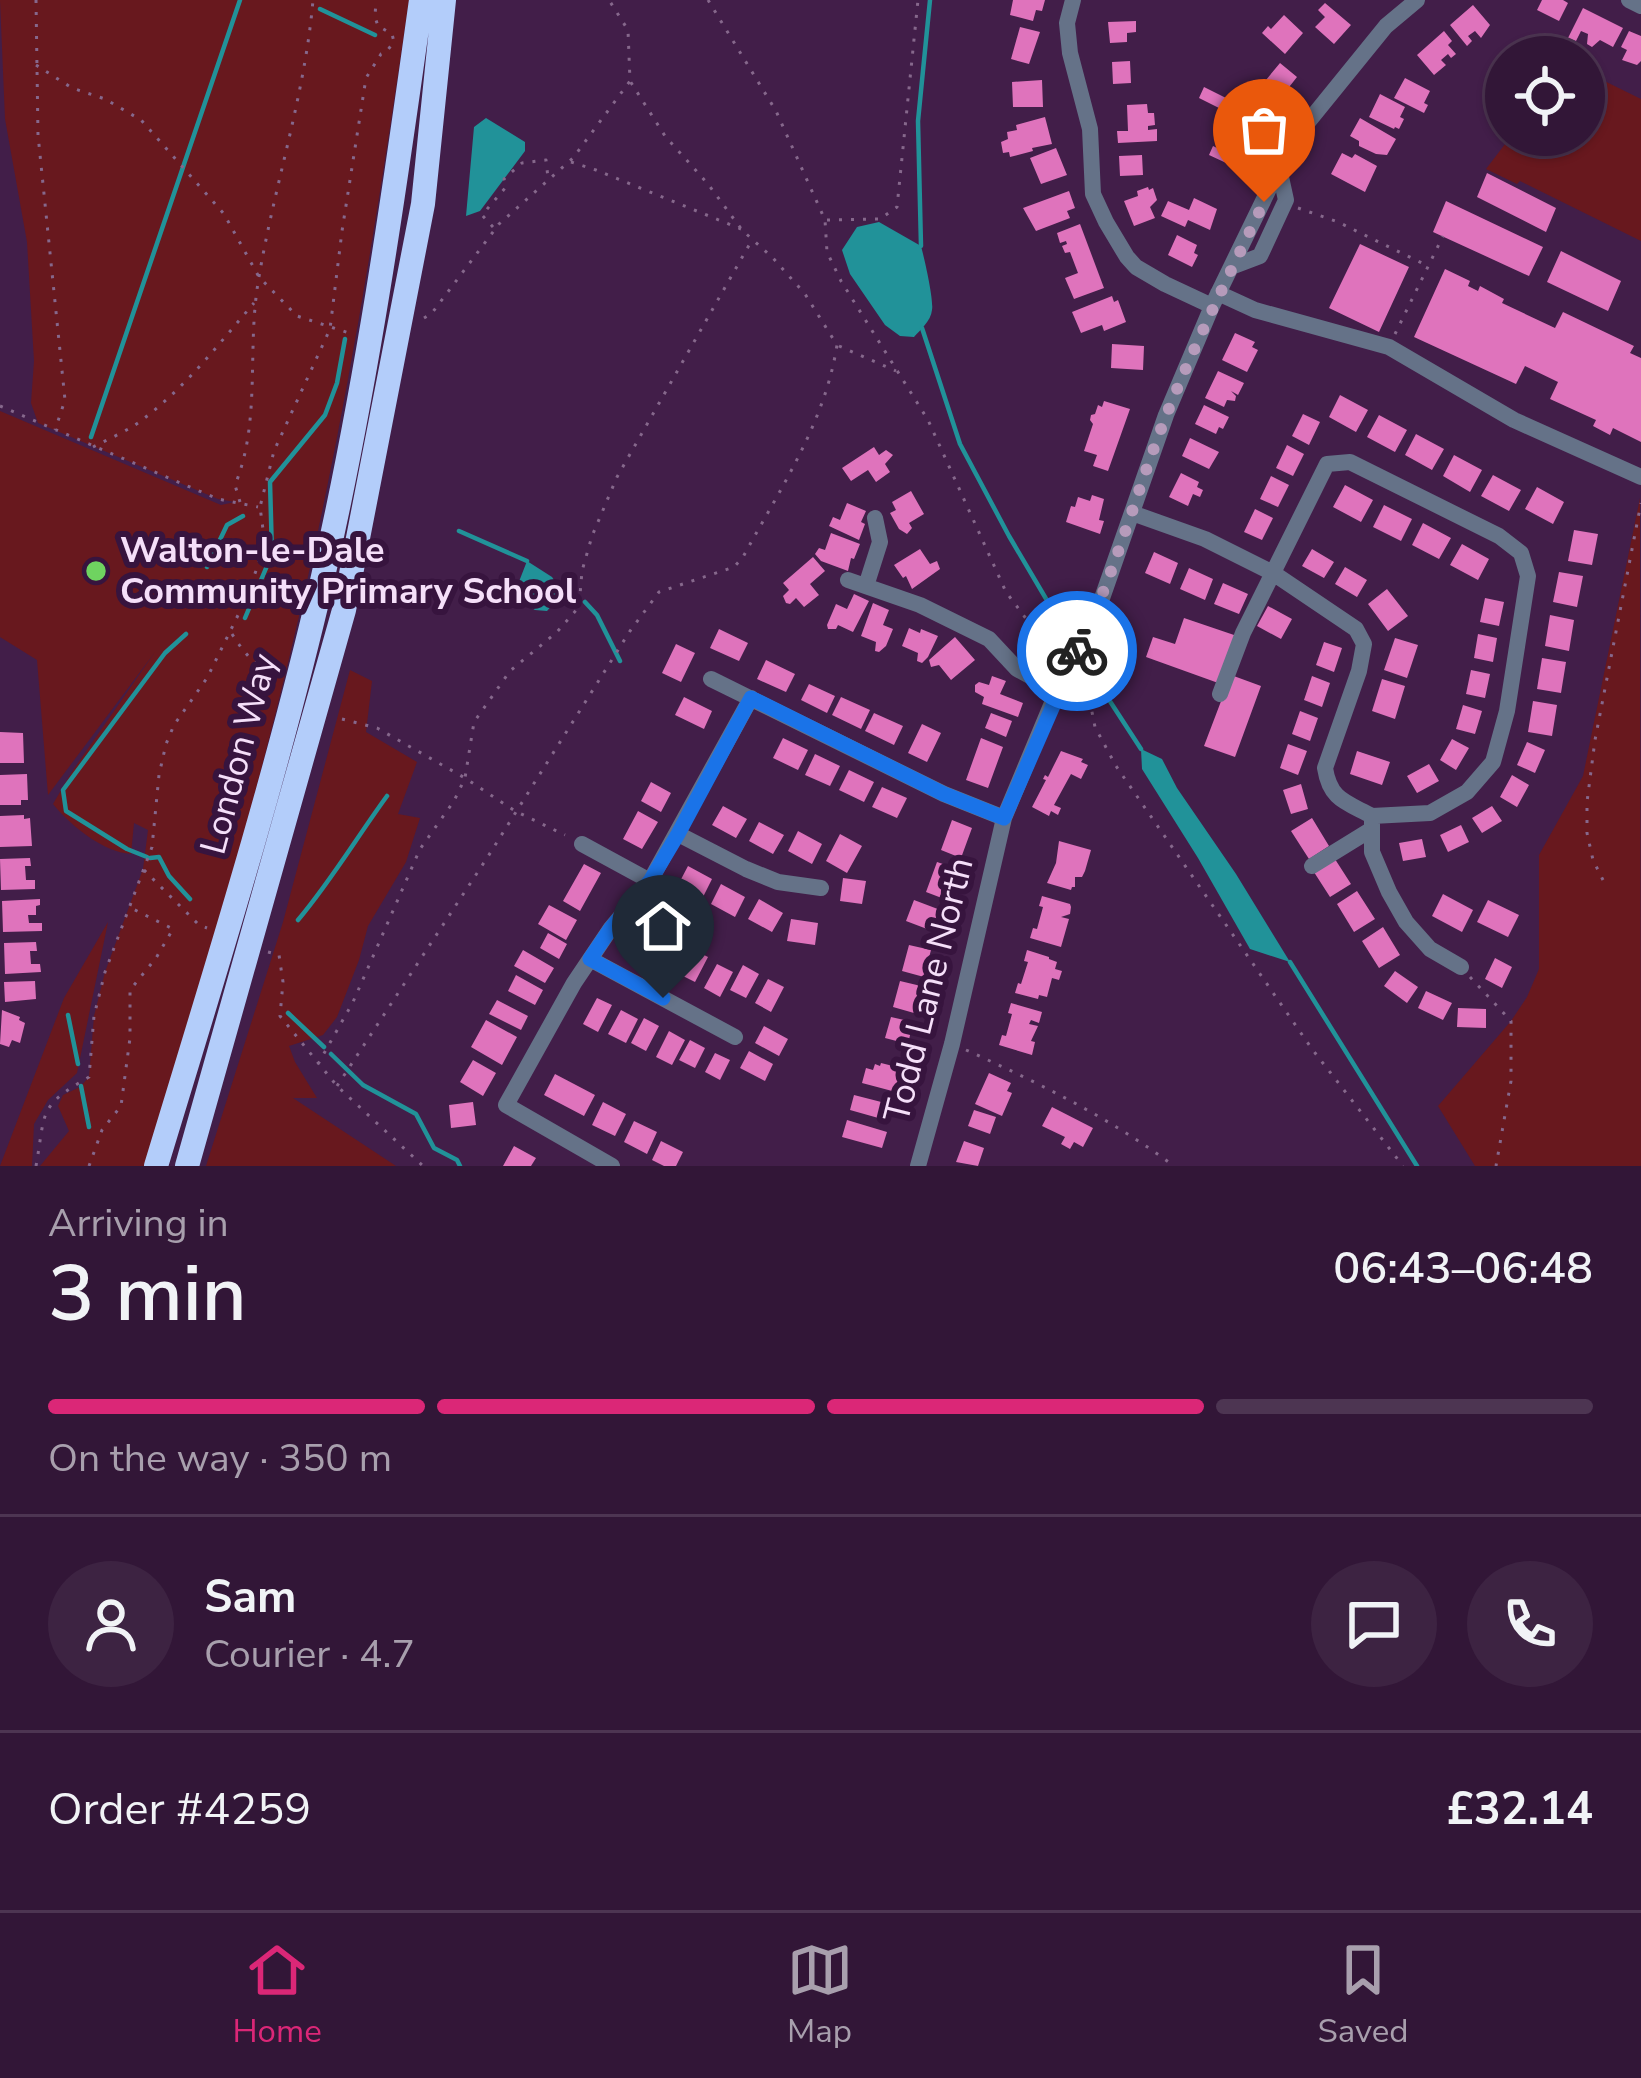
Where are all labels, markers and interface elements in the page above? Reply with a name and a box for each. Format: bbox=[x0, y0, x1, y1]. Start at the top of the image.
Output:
map controls bbox=[1485, 36, 1605, 156]
button: locate bbox=[1485, 36, 1605, 156]
pin bbox=[1213, 79, 1315, 202]
icon: bag bbox=[1231, 97, 1297, 163]
place label: Walton-le-Dale Community Primary School bbox=[120, 526, 577, 616]
marker: Walton-le-Dale Community Primary School bbox=[83, 558, 109, 584]
courier bbox=[1017, 591, 1137, 711]
icon: bike bbox=[1044, 618, 1110, 684]
street label: London Way bbox=[189, 648, 289, 860]
street label: Todd Lane North bbox=[872, 852, 986, 1128]
pin bbox=[612, 875, 714, 998]
icon: home bbox=[630, 893, 696, 959]
text: Arriving in bbox=[48, 1197, 229, 1250]
text: 06:43–06:48 bbox=[1333, 1238, 1593, 1299]
text: 3 min bbox=[48, 1241, 247, 1348]
text: On the way · 350 m bbox=[48, 1432, 392, 1485]
button: person bbox=[48, 1561, 174, 1687]
button: chat bbox=[1311, 1561, 1437, 1687]
button: phone bbox=[1467, 1561, 1593, 1687]
text: Sam bbox=[204, 1567, 296, 1628]
text: Courier · 4.7 bbox=[204, 1628, 415, 1681]
text: Order #4259 bbox=[48, 1779, 311, 1840]
text: £32.14 bbox=[1447, 1779, 1593, 1840]
tab: Home bbox=[232, 1937, 322, 2054]
tab: Map bbox=[787, 1937, 853, 2054]
tab: Saved bbox=[1317, 1937, 1409, 2054]

